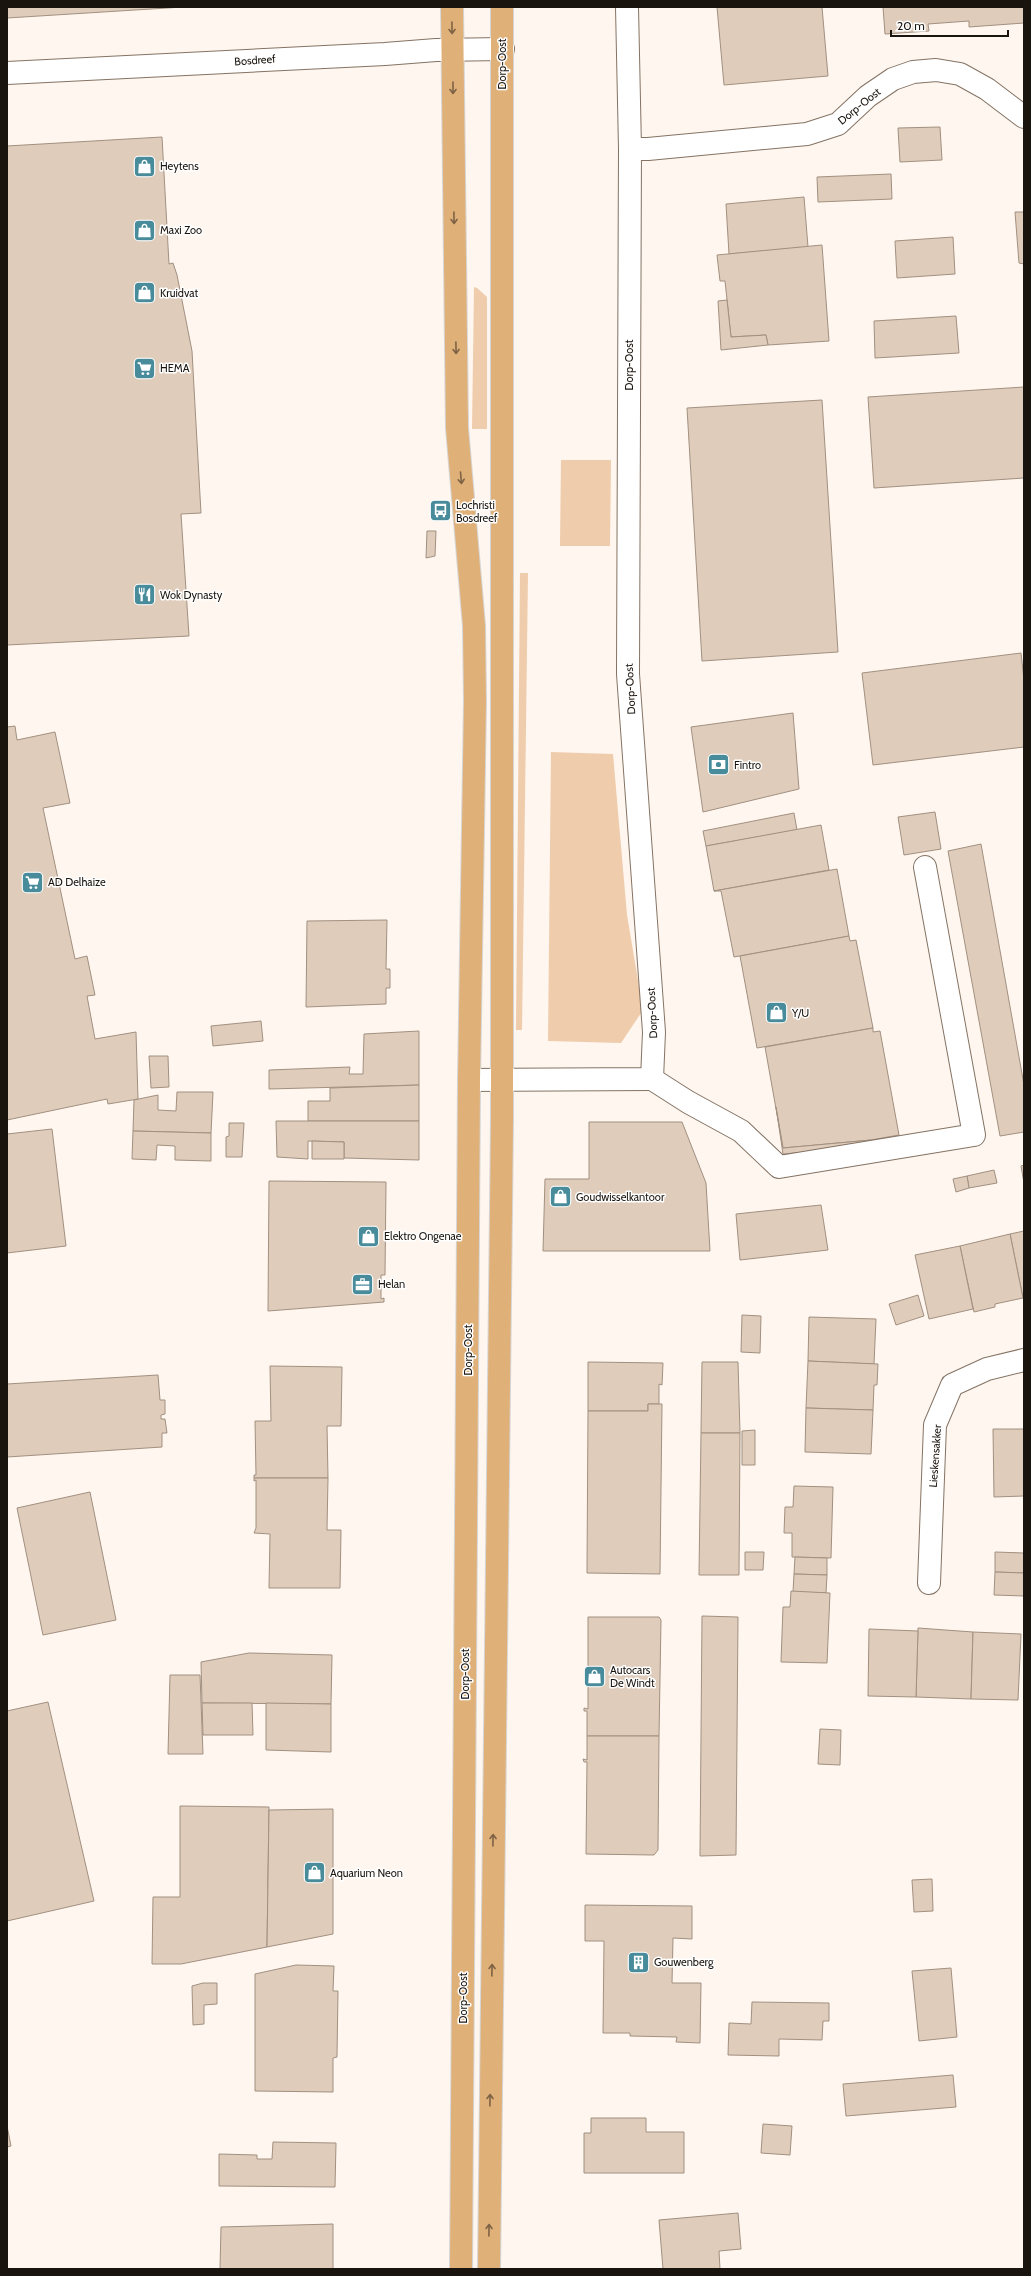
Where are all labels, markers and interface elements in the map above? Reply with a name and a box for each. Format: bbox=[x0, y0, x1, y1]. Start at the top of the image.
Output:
scale bar bbox=[891, 12, 1008, 38]
text: 20 m bbox=[897, 18, 925, 33]
one-way arrow bbox=[448, 21, 456, 34]
street label: Dorp-Oost bbox=[495, 38, 509, 89]
street label: Bosdreef bbox=[234, 52, 277, 68]
one-way arrow bbox=[449, 81, 457, 94]
street label: Dorp-Oost bbox=[835, 84, 883, 127]
shop icon: Heytens bbox=[132, 153, 158, 179]
place label: Heytens bbox=[160, 159, 199, 173]
one-way arrow bbox=[451, 211, 458, 224]
shop icon: Maxi Zoo bbox=[132, 217, 158, 243]
place label: Maxi Zoo bbox=[160, 223, 202, 237]
shop icon: Kruidvat bbox=[131, 280, 157, 306]
place label: Kruidvat bbox=[160, 286, 198, 300]
street label: Dorp-Oost bbox=[622, 339, 636, 390]
one-way arrow bbox=[452, 341, 460, 354]
supermarket icon: HEMA bbox=[131, 355, 157, 381]
place label: HEMA bbox=[160, 361, 190, 375]
one-way arrow bbox=[457, 471, 465, 484]
bus stop icon: Lochristi Bosdreef bbox=[427, 498, 453, 524]
place label: Lochristi Bosdreef bbox=[456, 498, 498, 525]
restaurant icon: Wok Dynasty bbox=[132, 582, 158, 608]
place label: Wok Dynasty bbox=[160, 588, 223, 602]
street label: Dorp-Oost bbox=[622, 663, 638, 715]
bank icon: Fintro bbox=[706, 752, 732, 778]
place label: Fintro bbox=[734, 758, 761, 772]
supermarket icon: AD Delhaize bbox=[20, 869, 46, 895]
place label: AD Delhaize bbox=[48, 875, 106, 889]
street label: Dorp-Oost bbox=[644, 987, 660, 1039]
shop icon: Y/U bbox=[763, 1000, 789, 1026]
place label: Y/U bbox=[791, 1006, 809, 1020]
shop icon: Goudwisselkantoor bbox=[548, 1184, 574, 1210]
place label: Goudwisselkantoor bbox=[576, 1190, 665, 1204]
shop icon: Elektro Ongenae bbox=[356, 1223, 382, 1249]
place label: Elektro Ongenae bbox=[384, 1229, 462, 1243]
office icon: Helan bbox=[349, 1271, 375, 1297]
place label: Helan bbox=[378, 1277, 405, 1291]
street label: Dorp-Oost bbox=[461, 1324, 475, 1375]
street label: Lieskensakker bbox=[926, 1424, 944, 1488]
street label: Dorp-Oost bbox=[458, 1648, 472, 1699]
shop icon: Autocars De Windt bbox=[582, 1663, 608, 1689]
place label: Autocars De Windt bbox=[610, 1663, 655, 1690]
one-way arrow bbox=[490, 1834, 497, 1847]
shop icon: Aquarium Neon bbox=[302, 1860, 328, 1886]
place label: Aquarium Neon bbox=[330, 1866, 403, 1880]
building icon: Gouwenberg bbox=[625, 1949, 651, 1975]
place label: Gouwenberg bbox=[654, 1955, 714, 1969]
one-way arrow bbox=[488, 1964, 496, 1977]
street label: Dorp-Oost bbox=[456, 1972, 470, 2023]
one-way arrow bbox=[486, 2094, 494, 2107]
one-way arrow bbox=[485, 2224, 493, 2237]

